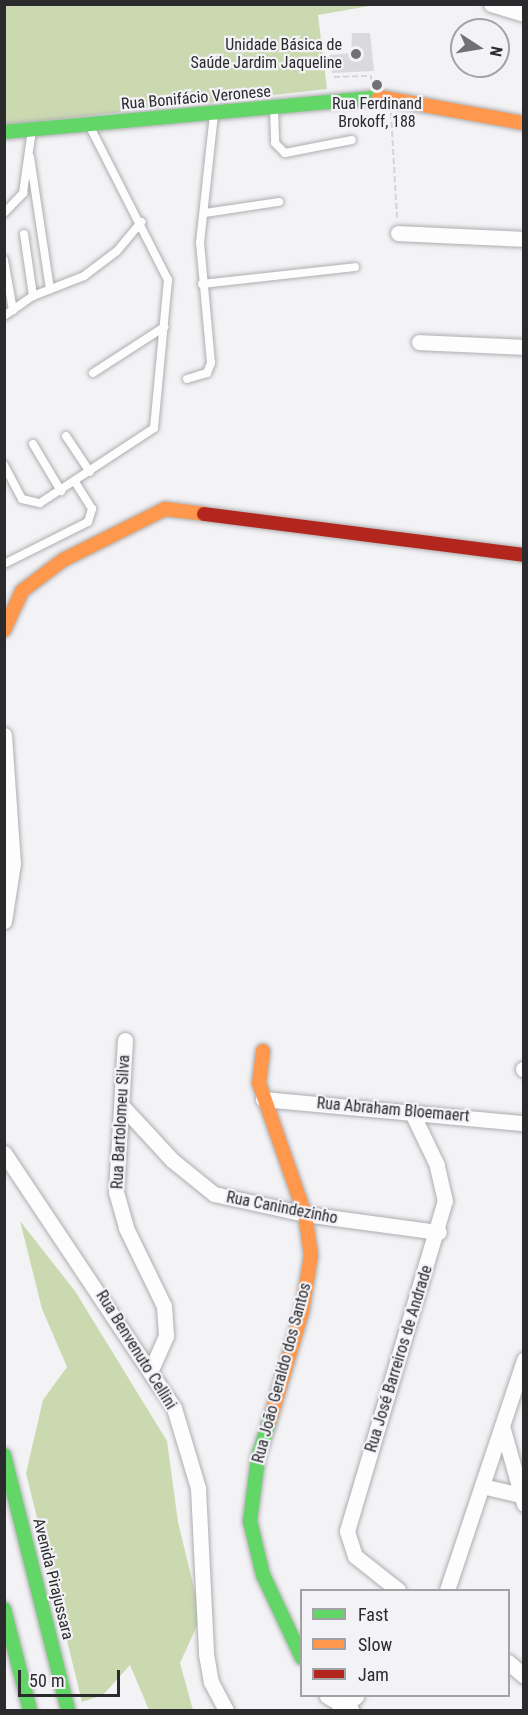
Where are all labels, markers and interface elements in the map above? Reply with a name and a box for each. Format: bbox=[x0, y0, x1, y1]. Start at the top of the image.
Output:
north arrow bbox=[450, 18, 510, 78]
place label: Unidade Básica de Saúde Jardim Jaqueline bbox=[191, 35, 342, 73]
marker: Unidade Básica de Saúde Jardim Jaqueline bbox=[347, 45, 365, 63]
text: N bbox=[486, 45, 506, 58]
marker: Rua Ferdinand Brokoff, 188 bbox=[370, 78, 384, 92]
street label: Rua Bonifácio Veronese bbox=[120, 82, 272, 114]
place label: Rua Ferdinand Brokoff, 188 bbox=[332, 94, 422, 132]
street label: Rua Bartolomeu Silva bbox=[108, 1054, 134, 1190]
street label: Rua Abraham Bloemaert bbox=[316, 1094, 470, 1126]
street label: Rua Canindezinho bbox=[225, 1188, 339, 1228]
street label: Rua José Barreiros de Andrade bbox=[361, 1263, 437, 1455]
street label: Rua João Geraldo dos Santos bbox=[249, 1281, 315, 1465]
street label: Rua Benvenuto Cellini bbox=[92, 1287, 180, 1413]
street label: Avenida Pirajussara bbox=[29, 1516, 77, 1642]
legend bbox=[300, 1589, 510, 1697]
text: Fast bbox=[358, 1604, 389, 1625]
text: Slow bbox=[358, 1634, 392, 1655]
scale bar bbox=[21, 1658, 123, 1696]
text: Jam bbox=[358, 1664, 389, 1685]
text: 50 m bbox=[29, 1670, 64, 1691]

